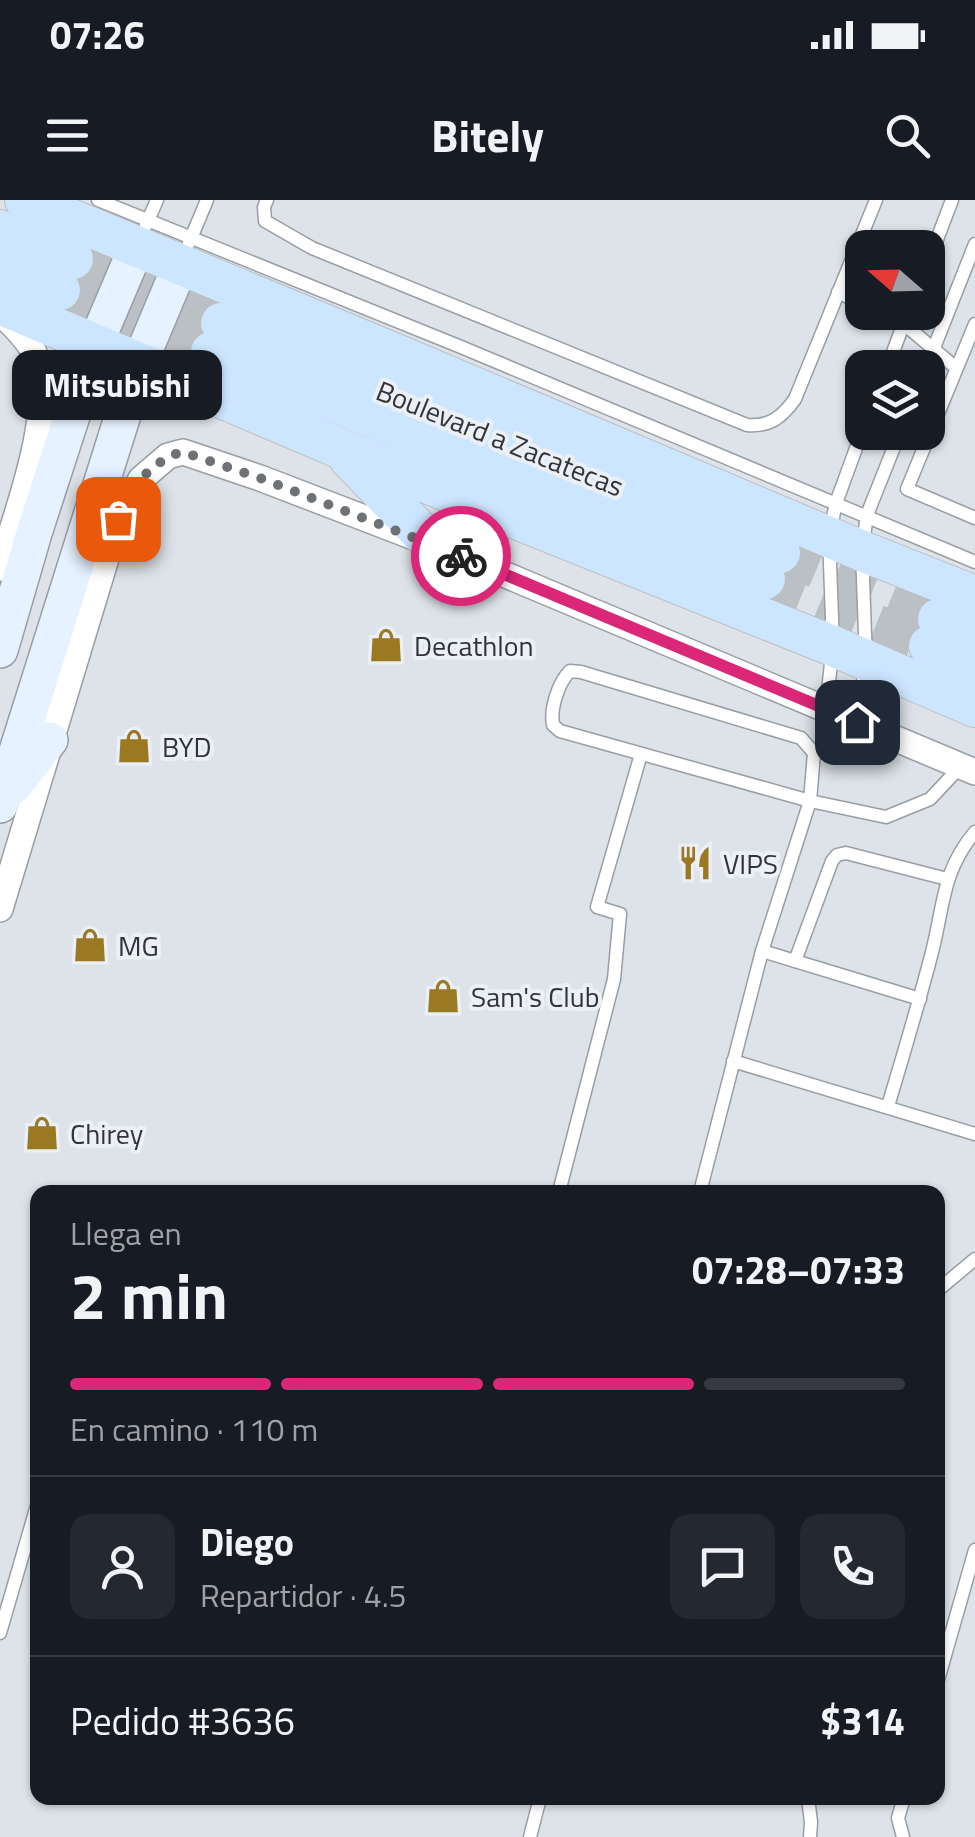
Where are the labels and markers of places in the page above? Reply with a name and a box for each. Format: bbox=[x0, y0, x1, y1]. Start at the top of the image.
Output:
callout: Mitsubishi bbox=[13, 349, 223, 419]
pin bbox=[76, 477, 161, 562]
place label: Decathlon bbox=[414, 624, 534, 667]
shop icon: Decathlon bbox=[367, 626, 405, 664]
pin bbox=[815, 680, 900, 765]
place label: BYD bbox=[162, 725, 212, 768]
shop icon: BYD bbox=[115, 727, 153, 765]
place label: VIPS bbox=[723, 842, 778, 885]
restaurant icon: VIPS bbox=[676, 844, 714, 882]
place label: MG bbox=[118, 924, 159, 967]
shop icon: MG bbox=[71, 926, 109, 964]
place label: Sam's Club bbox=[471, 975, 599, 1018]
shop icon: Sam's Club bbox=[424, 977, 462, 1015]
place label: Chirey bbox=[70, 1112, 143, 1155]
shop icon: Chirey bbox=[23, 1114, 61, 1152]

